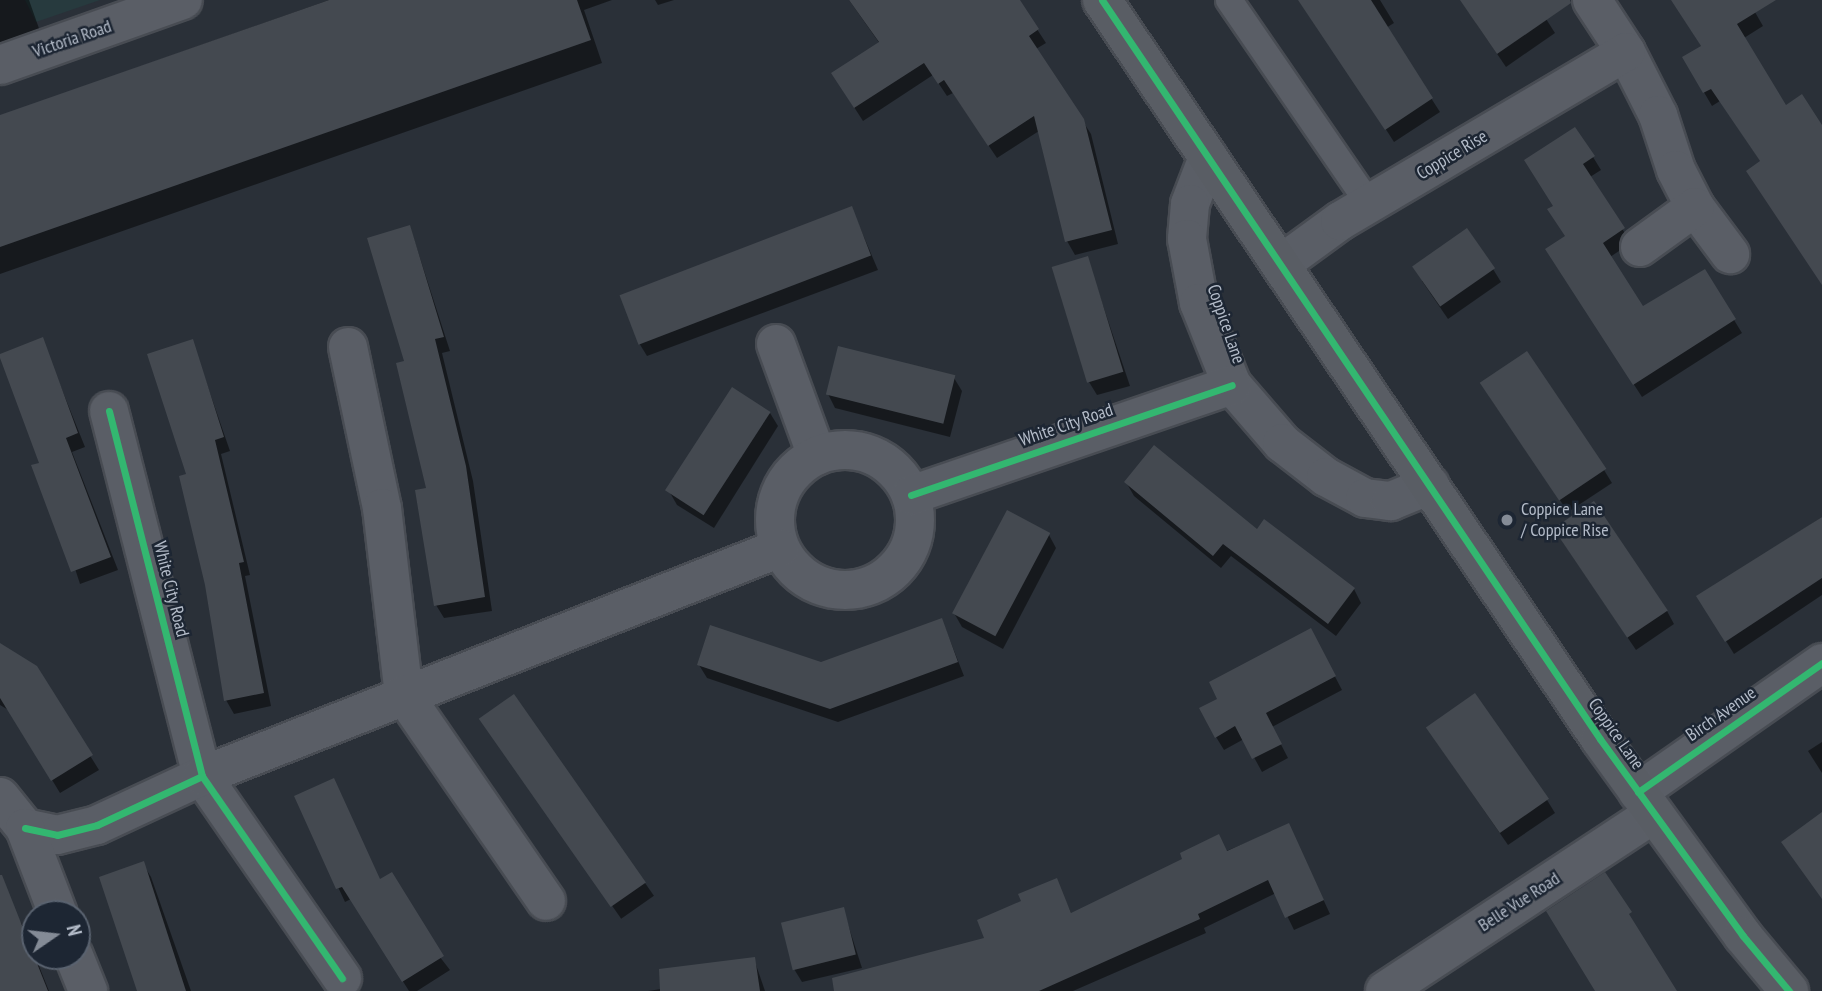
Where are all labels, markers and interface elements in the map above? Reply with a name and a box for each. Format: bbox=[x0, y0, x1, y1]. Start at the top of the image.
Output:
street label: Victoria Road bbox=[30, 15, 114, 63]
street label: Coppice Rise bbox=[1413, 126, 1491, 184]
street label: Coppice Lane bbox=[1202, 282, 1250, 366]
street label: White City Road bbox=[1016, 399, 1116, 451]
place label: Coppice Lane / Coppice Rise bbox=[1521, 499, 1609, 542]
marker: Coppice Lane / Coppice Rise bbox=[1499, 512, 1515, 528]
street label: White City Road bbox=[149, 539, 193, 639]
street label: Birch Avenue bbox=[1682, 682, 1760, 746]
street label: Coppice Lane bbox=[1584, 694, 1648, 774]
street label: Belle Vue Road bbox=[1474, 868, 1564, 936]
north arrow bbox=[21, 900, 91, 970]
text: N bbox=[62, 923, 87, 938]

